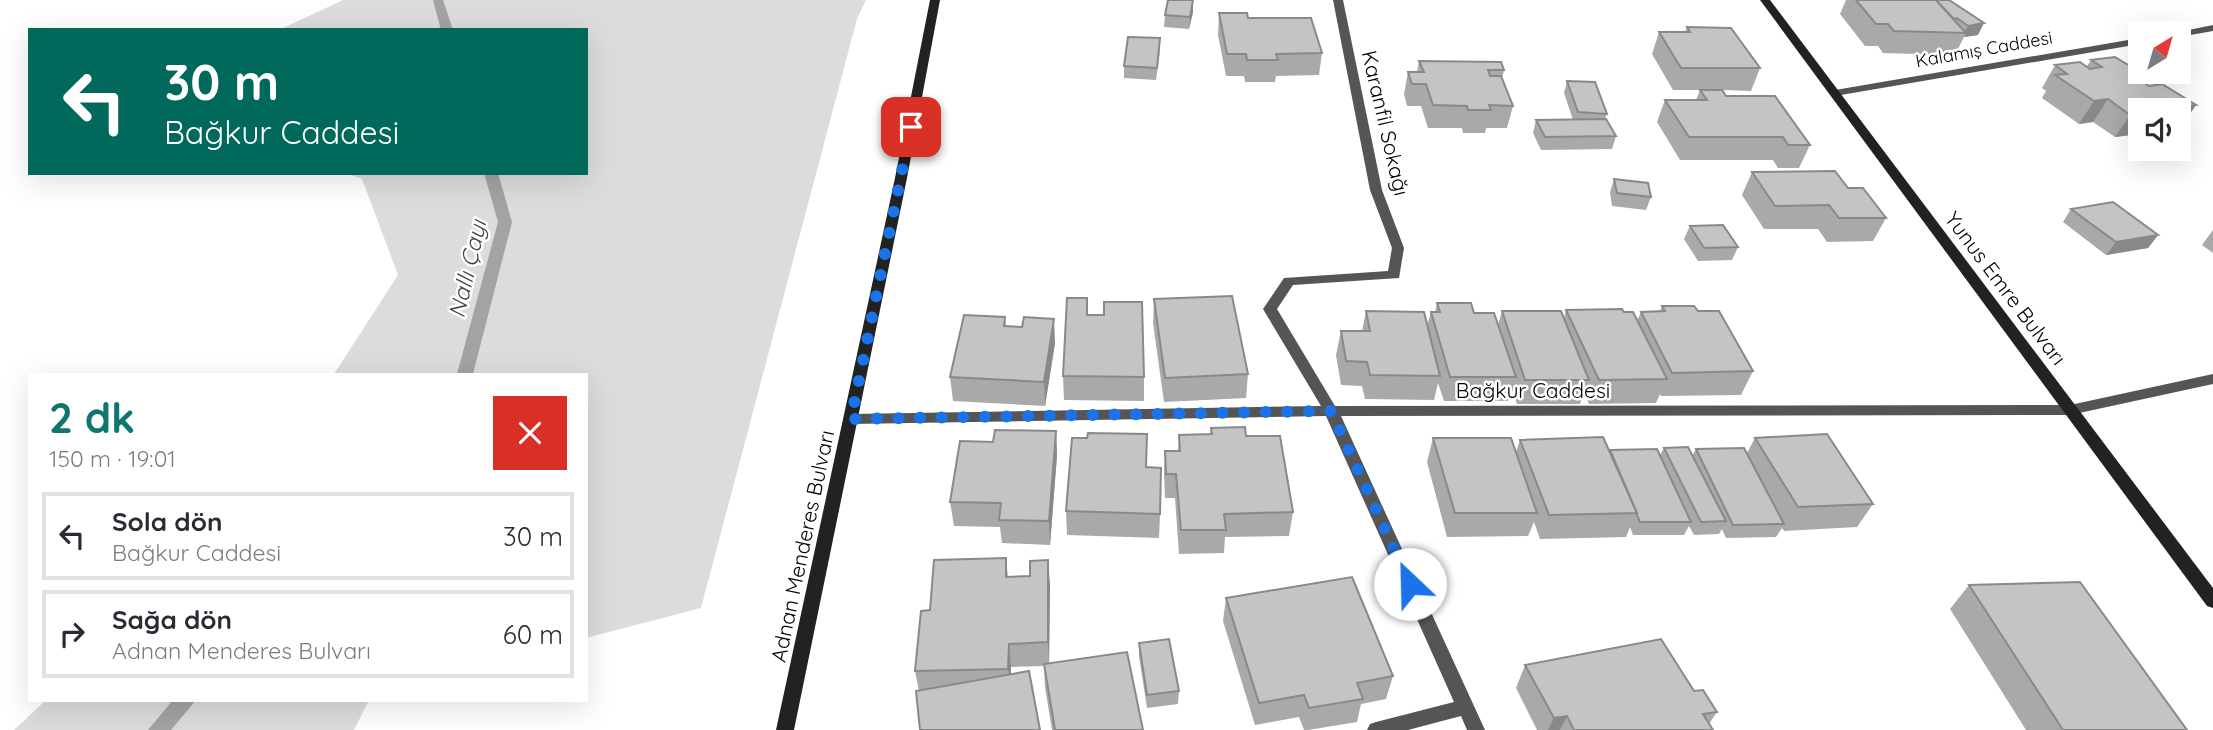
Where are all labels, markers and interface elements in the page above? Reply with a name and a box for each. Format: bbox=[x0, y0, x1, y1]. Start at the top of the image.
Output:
north arrow bbox=[2128, 21, 2191, 84]
map controls bbox=[2128, 21, 2191, 161]
street label: Kalamış Caddesi bbox=[1914, 26, 2054, 72]
street label: Karanfil Sokağı bbox=[1357, 48, 1415, 198]
text: 30 m bbox=[164, 51, 279, 112]
icon: left bbox=[49, 56, 140, 147]
pin bbox=[881, 97, 941, 157]
button: sound bbox=[2128, 98, 2191, 161]
icon: arrive bbox=[892, 108, 930, 146]
text: Bağkur Caddesi bbox=[164, 112, 399, 152]
street label: Yunus Emre Bulvarı bbox=[1940, 206, 2072, 370]
water label: Nallı Çayı bbox=[442, 215, 493, 321]
street label: Bağkur Caddesi bbox=[1456, 377, 1610, 403]
text: 2 dk bbox=[49, 391, 135, 444]
button: close bbox=[493, 396, 567, 470]
street label: Adnan Menderes Bulvarı bbox=[765, 428, 839, 664]
text: 150 m · 19:01 bbox=[49, 444, 176, 473]
text: Sola dön bbox=[112, 505, 222, 538]
icon: left bbox=[53, 517, 91, 555]
text: 30 m bbox=[503, 520, 563, 553]
text: Bağkur Caddesi bbox=[112, 538, 281, 567]
position arrow bbox=[1373, 547, 1447, 621]
text: Sağa dön bbox=[112, 603, 232, 636]
icon: right bbox=[53, 615, 91, 653]
text: 60 m bbox=[503, 618, 563, 651]
text: Adnan Menderes Bulvarı bbox=[112, 636, 371, 665]

